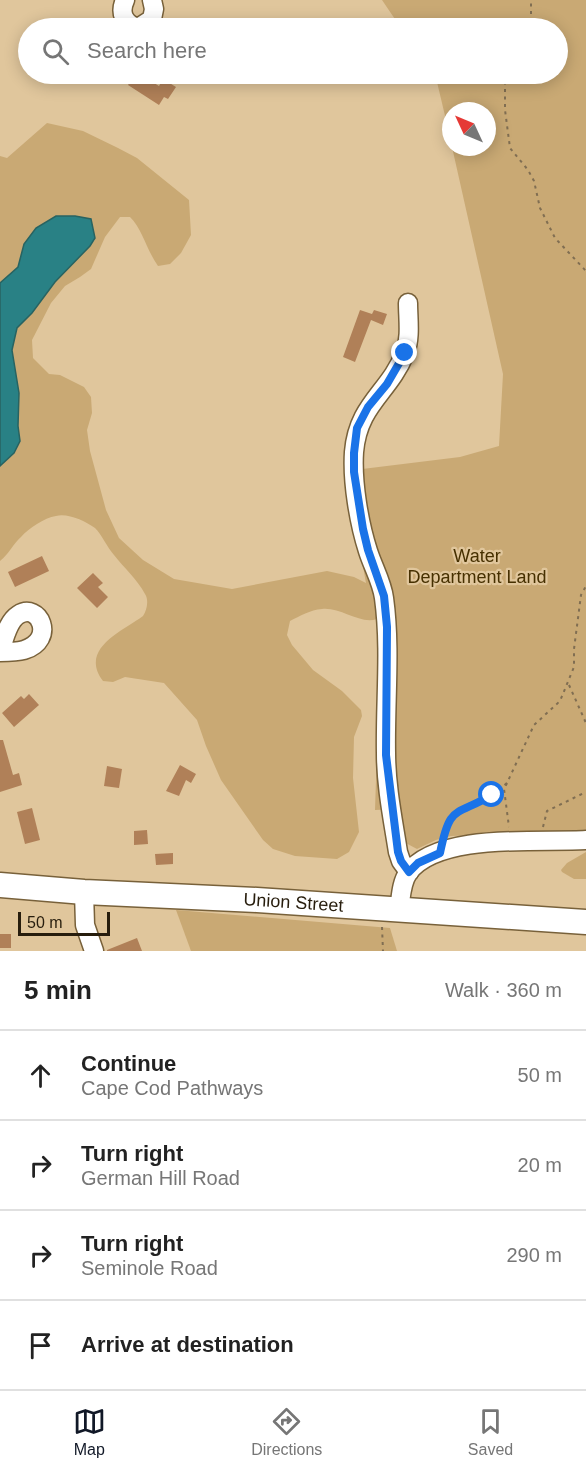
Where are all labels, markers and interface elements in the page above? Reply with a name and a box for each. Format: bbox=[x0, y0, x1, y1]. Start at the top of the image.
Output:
search box bbox=[18, 18, 568, 84]
icon: search bbox=[39, 35, 72, 68]
text: Search here bbox=[87, 38, 207, 63]
north arrow bbox=[442, 102, 496, 156]
route end bbox=[391, 339, 417, 365]
park label: Water Department Land bbox=[407, 546, 547, 587]
route start bbox=[478, 781, 504, 807]
street label: Union Street bbox=[243, 889, 344, 916]
scale bar bbox=[18, 909, 110, 936]
text: 50 m bbox=[27, 914, 63, 931]
text: 5 min bbox=[24, 975, 92, 1005]
text: Walk · 360 m bbox=[445, 979, 562, 1001]
text: Continue bbox=[81, 1051, 176, 1076]
icon: ahead bbox=[24, 1059, 57, 1092]
text: 50 m bbox=[518, 1064, 562, 1086]
text: Cape Cod Pathways bbox=[81, 1077, 263, 1099]
text: Turn right bbox=[81, 1141, 183, 1166]
icon: right bbox=[24, 1149, 57, 1182]
text: 20 m bbox=[518, 1154, 562, 1176]
text: German Hill Road bbox=[81, 1167, 240, 1189]
text: Turn right bbox=[81, 1231, 183, 1256]
icon: right bbox=[24, 1239, 57, 1272]
text: 290 m bbox=[506, 1244, 562, 1266]
text: Seminole Road bbox=[81, 1257, 218, 1279]
icon: arrive bbox=[24, 1329, 57, 1362]
text: Arrive at destination bbox=[81, 1332, 294, 1357]
tab: Map bbox=[73, 1405, 106, 1459]
tab: Directions bbox=[251, 1405, 322, 1459]
tab: Saved bbox=[468, 1405, 513, 1459]

